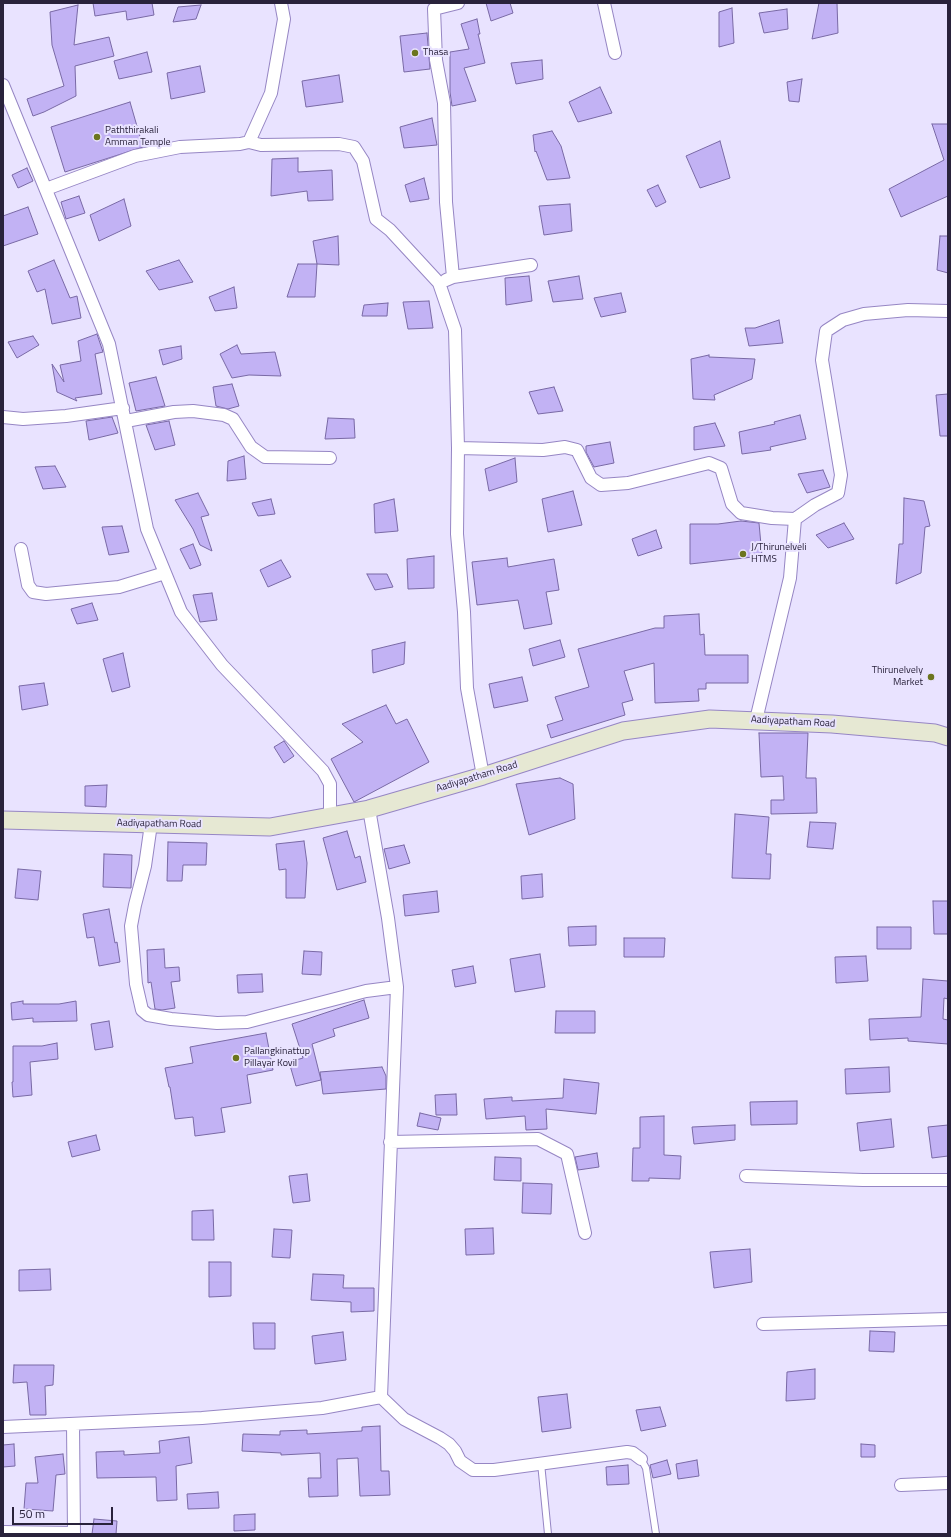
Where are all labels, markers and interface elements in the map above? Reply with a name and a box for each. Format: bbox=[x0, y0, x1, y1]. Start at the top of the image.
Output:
place label: Thasa bbox=[423, 47, 448, 59]
marker: Thasa bbox=[410, 48, 420, 58]
place label: Paththirakali Amman Temple bbox=[105, 125, 171, 148]
marker: Paththirakali Amman Temple bbox=[92, 132, 102, 142]
place label: J/Thirunelveli HTMS bbox=[751, 542, 807, 566]
marker: J/Thirunelveli HTMS bbox=[738, 549, 748, 559]
place label: Thirunelvely Market bbox=[872, 665, 923, 688]
marker: Thirunelvely Market bbox=[926, 672, 936, 682]
street label: Aadiyapatham Road bbox=[750, 714, 836, 730]
street label: Aadiyapatham Road bbox=[435, 759, 519, 795]
street label: Aadiyapatham Road bbox=[117, 817, 201, 831]
place label: Pallangkinattup Pillayar Kovil bbox=[244, 1046, 310, 1070]
marker: Pallangkinattup Pillayar Kovil bbox=[231, 1053, 241, 1063]
scale bar bbox=[14, 1499, 115, 1525]
text: 50 m bbox=[19, 1504, 45, 1523]

